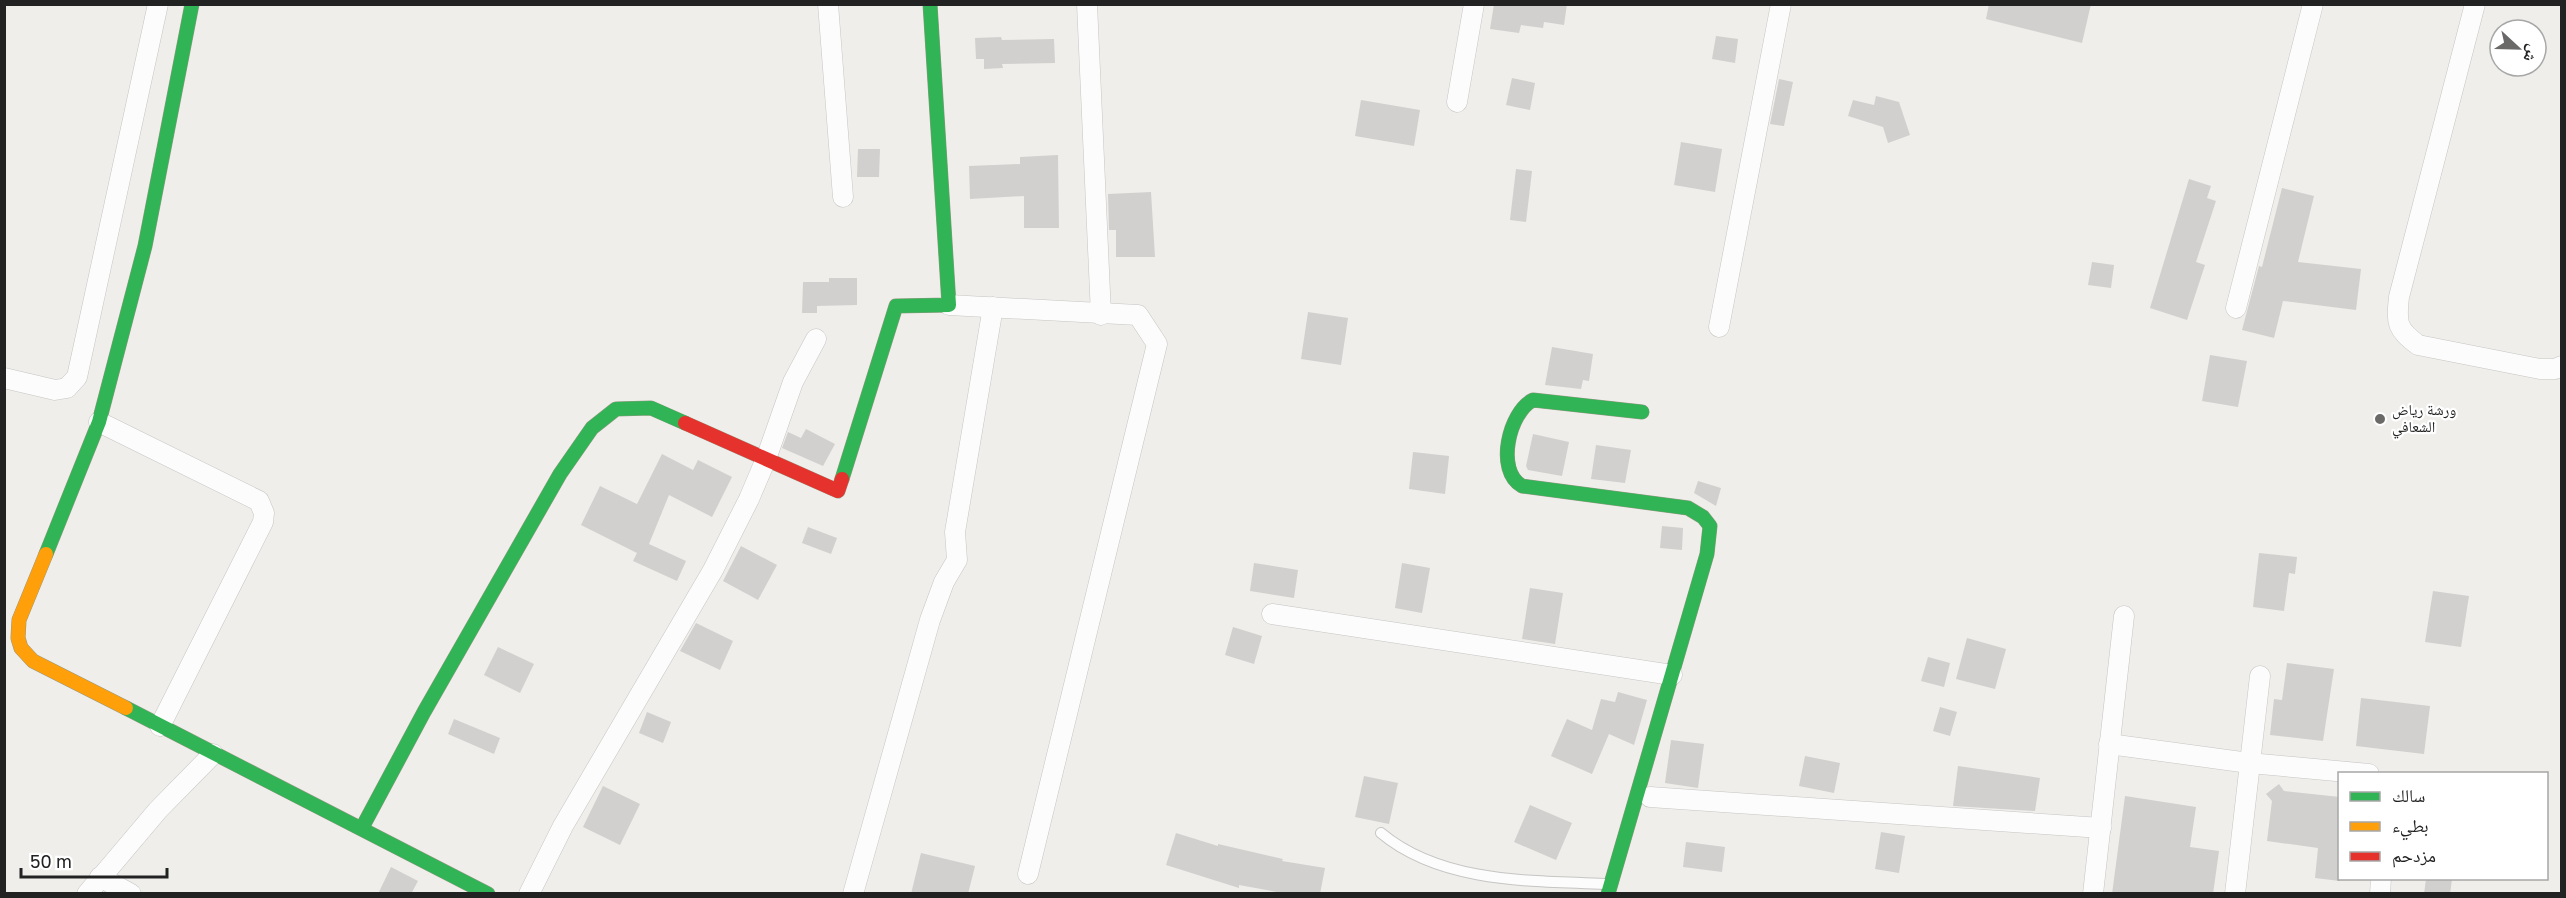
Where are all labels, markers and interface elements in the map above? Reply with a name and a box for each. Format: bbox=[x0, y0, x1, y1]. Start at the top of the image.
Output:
north arrow bbox=[2488, 18, 2548, 78]
text: ش bbox=[2519, 42, 2544, 65]
place label: ورشة رياض الشعافي bbox=[2392, 400, 2456, 439]
marker: ورشة رياض الشعافي bbox=[2373, 412, 2387, 426]
legend bbox=[2338, 772, 2548, 880]
text: سالك bbox=[2392, 784, 2425, 806]
text: بطيء bbox=[2392, 814, 2429, 841]
scale bar bbox=[21, 841, 166, 879]
text: مزدحم bbox=[2392, 844, 2436, 868]
text: 50 m bbox=[30, 850, 72, 872]

